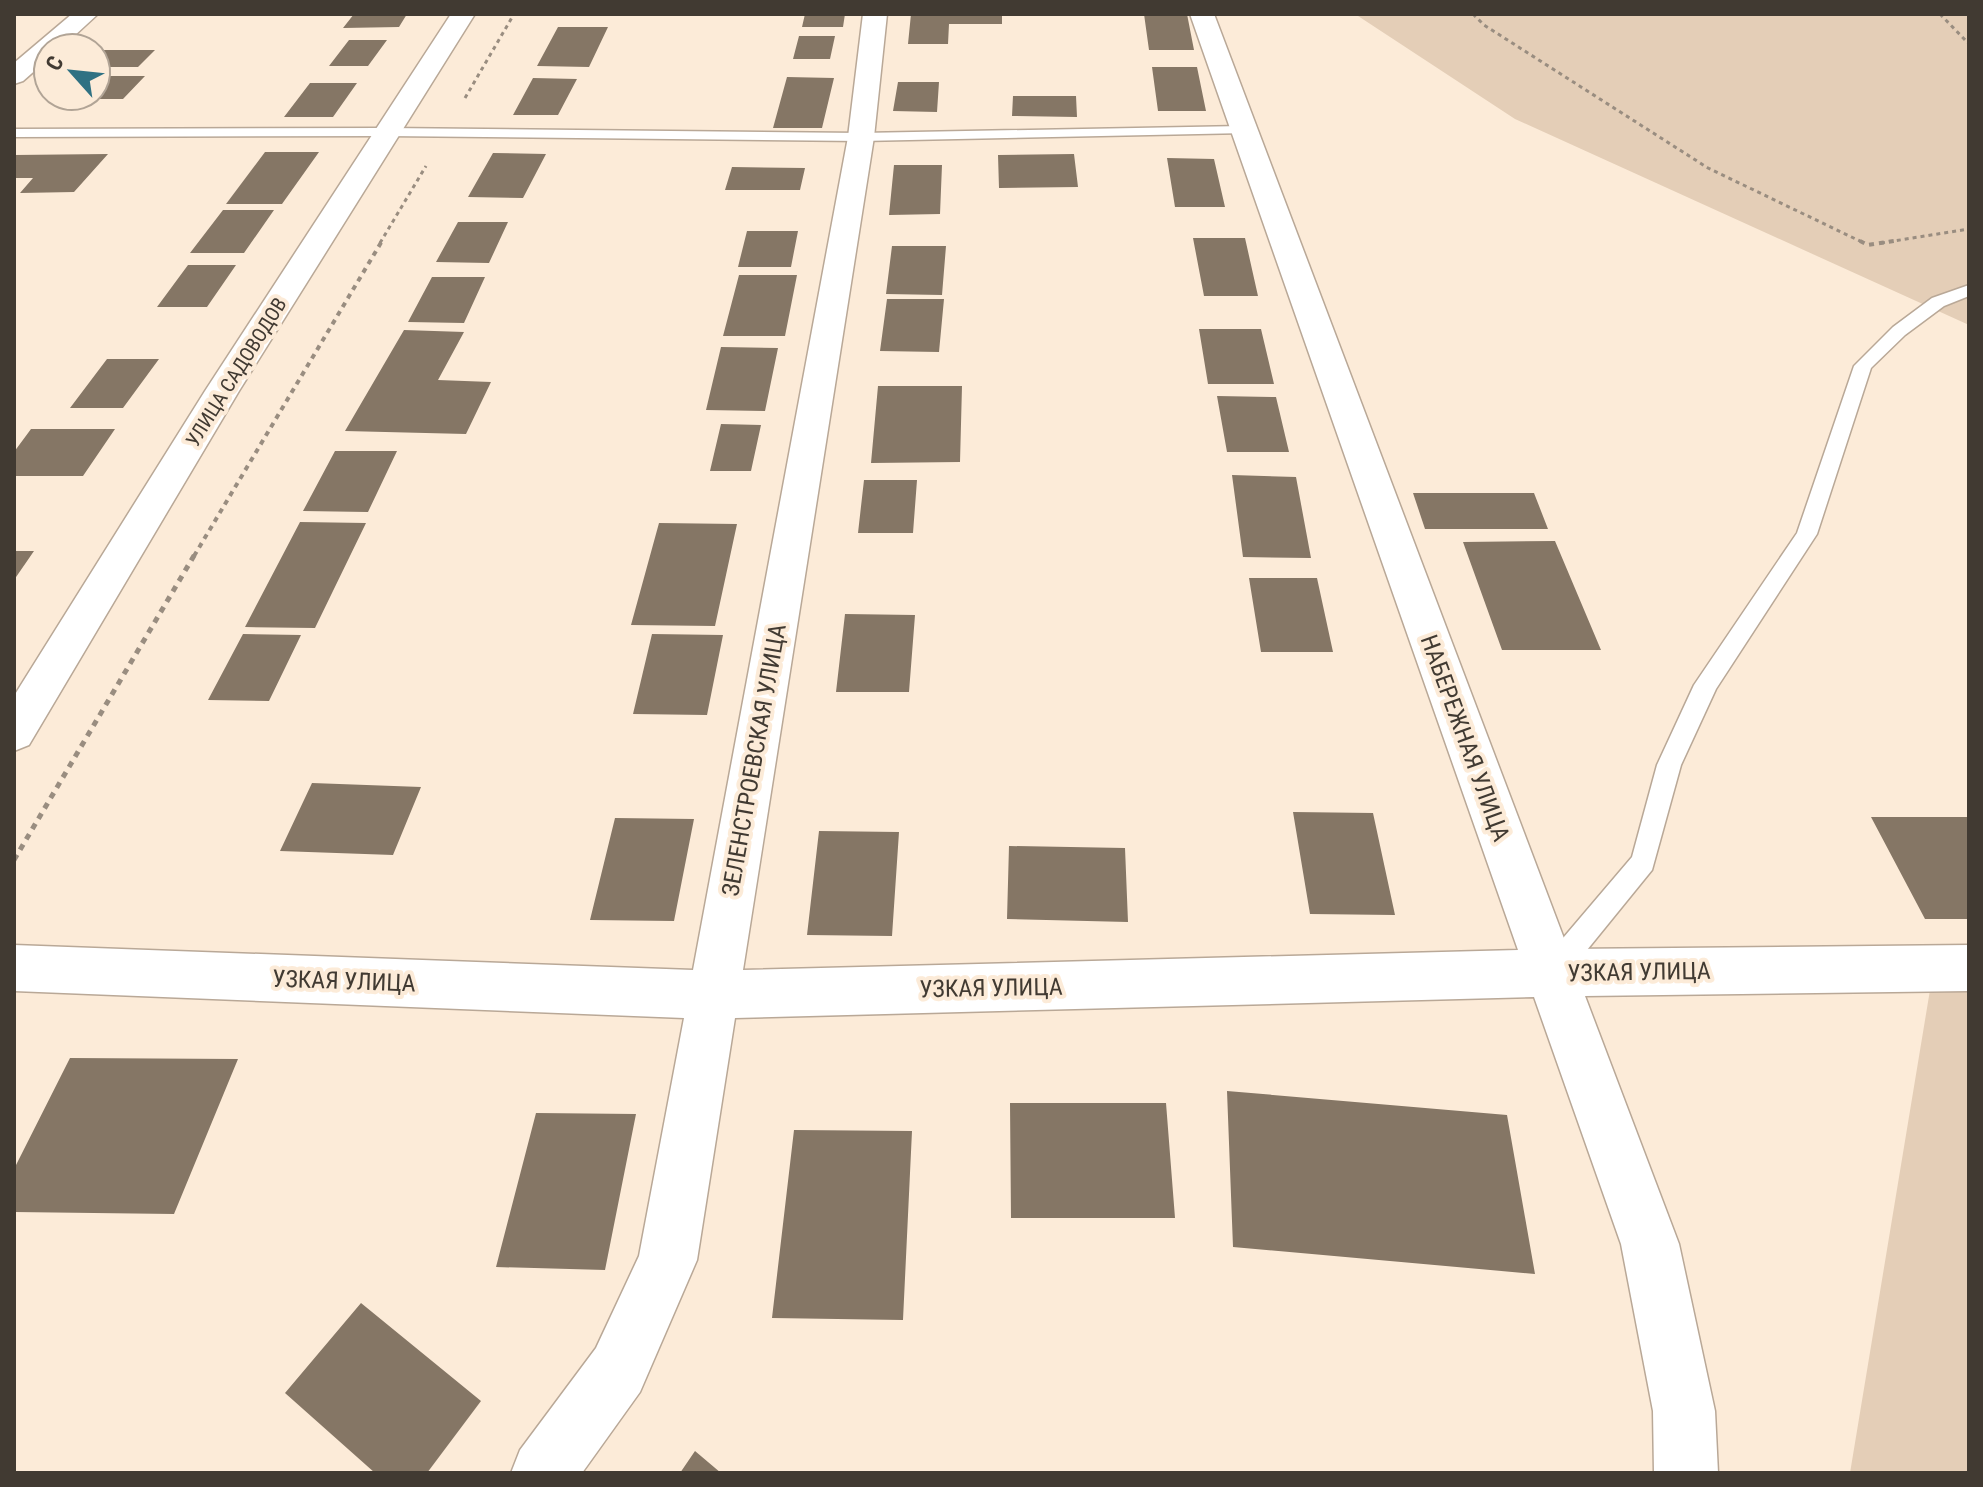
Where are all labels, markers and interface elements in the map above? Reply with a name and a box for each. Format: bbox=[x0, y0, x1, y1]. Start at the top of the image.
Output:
north arrow bbox=[32, 32, 112, 112]
text: С bbox=[41, 52, 69, 74]
street label: УЛИЦА САДОВОДОВ bbox=[181, 293, 291, 451]
street label: ЗЕЛЕНСТРОЕВСКАЯ УЛИЦА bbox=[716, 622, 792, 898]
street label: НАБЕРЕЖНАЯ УЛИЦА bbox=[1415, 631, 1515, 845]
street label: УЗКАЯ УЛИЦА bbox=[1567, 957, 1711, 987]
street label: УЗКАЯ УЛИЦА bbox=[272, 965, 416, 998]
street label: УЗКАЯ УЛИЦА bbox=[919, 973, 1063, 1003]

